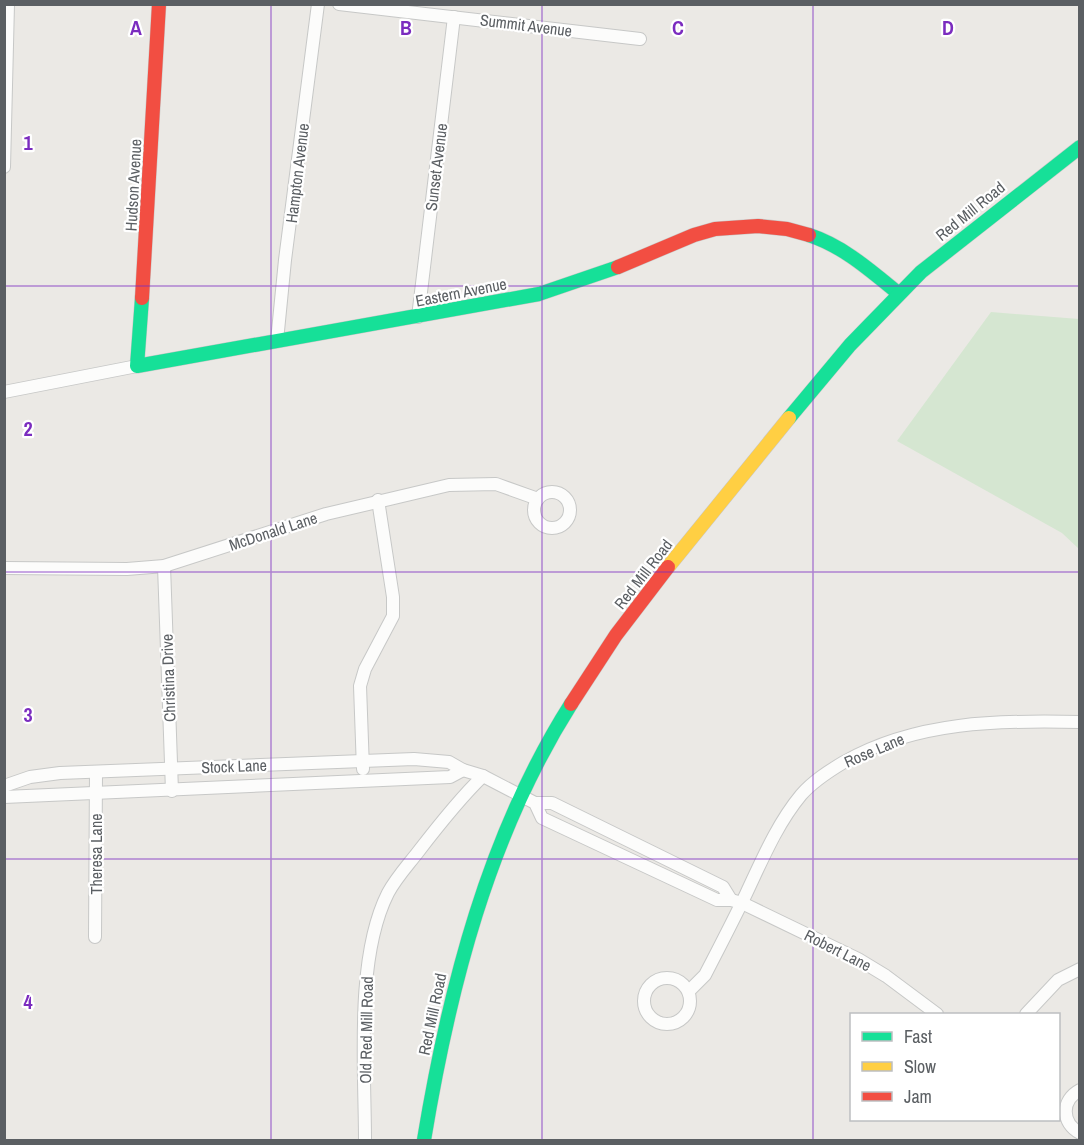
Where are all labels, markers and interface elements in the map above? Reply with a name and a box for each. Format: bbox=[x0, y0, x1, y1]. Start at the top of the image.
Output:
street label: Summit Avenue bbox=[479, 8, 573, 42]
text: A bbox=[130, 14, 142, 41]
text: B bbox=[400, 14, 412, 41]
text: C bbox=[672, 14, 684, 41]
text: D bbox=[942, 14, 954, 41]
street label: Hampton Avenue bbox=[280, 122, 314, 224]
street label: Sunset Avenue bbox=[420, 122, 452, 212]
text: 1 bbox=[23, 129, 33, 156]
street label: Hudson Avenue bbox=[120, 138, 146, 232]
street label: Red Mill Road bbox=[931, 176, 1009, 246]
street label: Eastern Avenue bbox=[414, 272, 508, 312]
text: 2 bbox=[23, 415, 33, 442]
street label: McDonald Lane bbox=[226, 506, 320, 556]
street label: Red Mill Road bbox=[609, 534, 677, 614]
street label: Christina Drive bbox=[155, 634, 181, 722]
text: 3 bbox=[23, 701, 33, 728]
street label: Rose Lane bbox=[840, 727, 908, 773]
street label: Stock Lane bbox=[201, 754, 267, 778]
street label: Theresa Lane bbox=[85, 814, 107, 894]
street label: Robert Lane bbox=[801, 924, 875, 976]
street label: Red Mill Road bbox=[413, 971, 451, 1057]
street label: Old Red Mill Road bbox=[354, 976, 378, 1084]
text: 4 bbox=[23, 988, 33, 1015]
legend bbox=[850, 1013, 1060, 1121]
text: Fast bbox=[904, 1024, 932, 1049]
text: Slow bbox=[904, 1054, 936, 1079]
text: Jam bbox=[904, 1084, 932, 1109]

